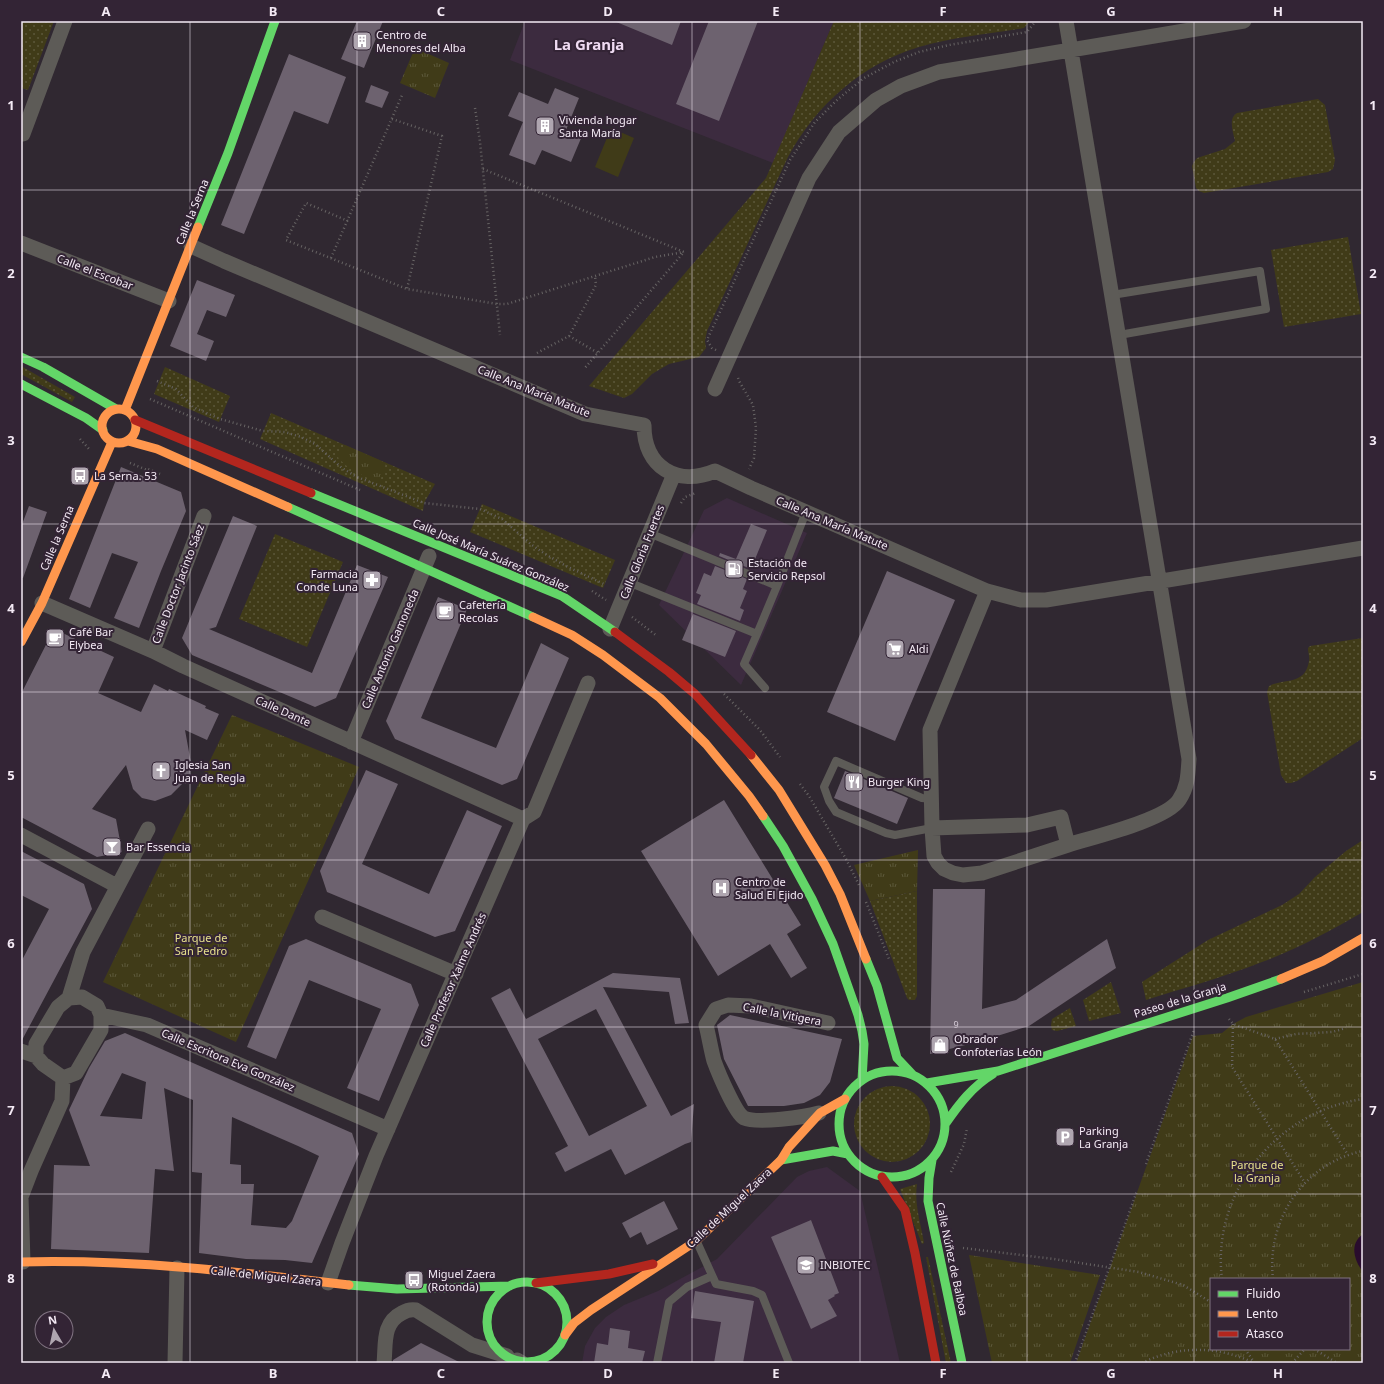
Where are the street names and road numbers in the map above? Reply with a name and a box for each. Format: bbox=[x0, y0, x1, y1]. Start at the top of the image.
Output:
street label: Calle la Serna bbox=[172, 177, 212, 247]
street label: Calle el Escobar bbox=[55, 250, 136, 293]
street label: Calle Ana María Matute bbox=[476, 361, 593, 420]
street label: Calle Ana María Matute bbox=[774, 492, 891, 553]
street label: Calle Gloria Fuertes bbox=[616, 502, 667, 601]
street label: Calle la Serna bbox=[36, 503, 77, 573]
street label: Calle José María Suárez González bbox=[411, 515, 572, 594]
street label: Calle Doctor Jacinto Sáez bbox=[148, 522, 207, 646]
street label: Calle Antonio Gamoneda bbox=[358, 587, 422, 711]
street label: Calle Dante bbox=[253, 692, 313, 729]
street label: Calle Profesor Xaime Andrés bbox=[416, 910, 489, 1050]
street label: Paseo de la Granja bbox=[1132, 978, 1228, 1021]
street label: Calle la Vitigera bbox=[742, 999, 823, 1028]
street label: Calle Escritora Eva González bbox=[159, 1025, 297, 1094]
street label: Calle de Miguel Zaera bbox=[683, 1164, 774, 1251]
street label: Calle Núñez de Balboa bbox=[933, 1201, 972, 1317]
street label: Calle de Miguel Zaera bbox=[210, 1262, 322, 1289]

